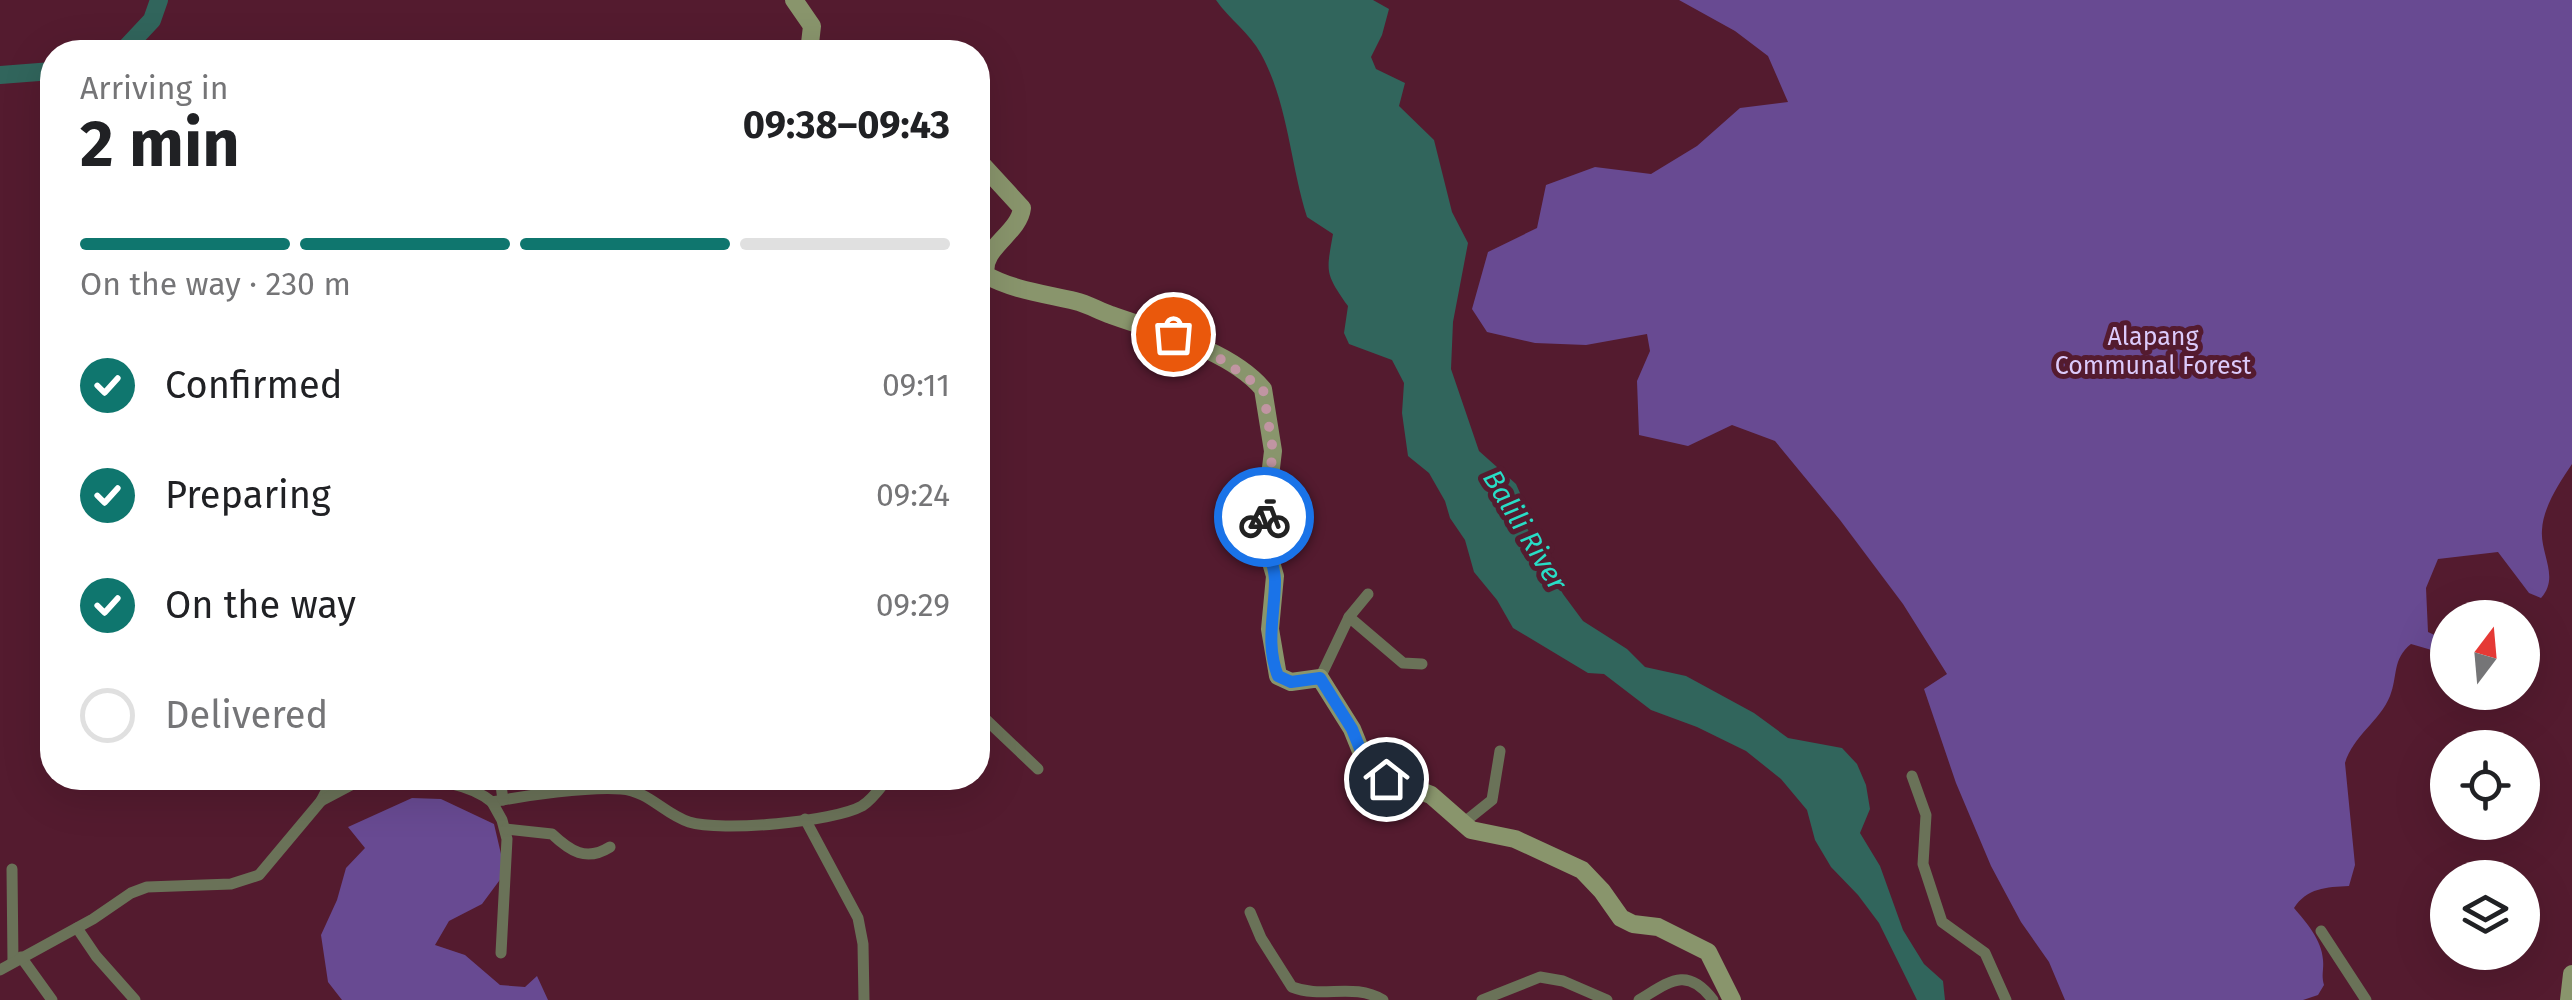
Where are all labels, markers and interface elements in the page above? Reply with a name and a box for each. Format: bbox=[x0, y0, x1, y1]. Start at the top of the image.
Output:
text: Arriving in bbox=[80, 69, 228, 107]
text: 09:38–09:43 bbox=[743, 102, 950, 148]
text: 2 min bbox=[80, 105, 240, 183]
text: On the way · 230 m bbox=[80, 265, 351, 303]
pin bbox=[1131, 292, 1216, 377]
icon: bag bbox=[1146, 307, 1201, 362]
park label: Alapang Communal Forest bbox=[2055, 322, 2252, 381]
icon: check bbox=[80, 358, 135, 413]
text: Confirmed bbox=[165, 362, 343, 408]
text: 09:11 bbox=[882, 366, 950, 404]
water label: Balili River bbox=[1476, 464, 1575, 597]
courier bbox=[1214, 467, 1314, 567]
icon: check bbox=[80, 468, 135, 523]
text: Preparing bbox=[165, 472, 331, 518]
text: 09:24 bbox=[876, 476, 950, 514]
icon: bike bbox=[1237, 490, 1292, 545]
icon: check bbox=[80, 578, 135, 633]
text: On the way bbox=[165, 582, 356, 628]
text: 09:29 bbox=[876, 586, 950, 624]
north arrow bbox=[2430, 600, 2540, 710]
map controls bbox=[2430, 600, 2540, 970]
text: Delivered bbox=[165, 692, 328, 738]
button: locate bbox=[2430, 730, 2540, 840]
pin bbox=[1344, 737, 1429, 822]
icon: home bbox=[1359, 752, 1414, 807]
button: layers bbox=[2430, 860, 2540, 970]

